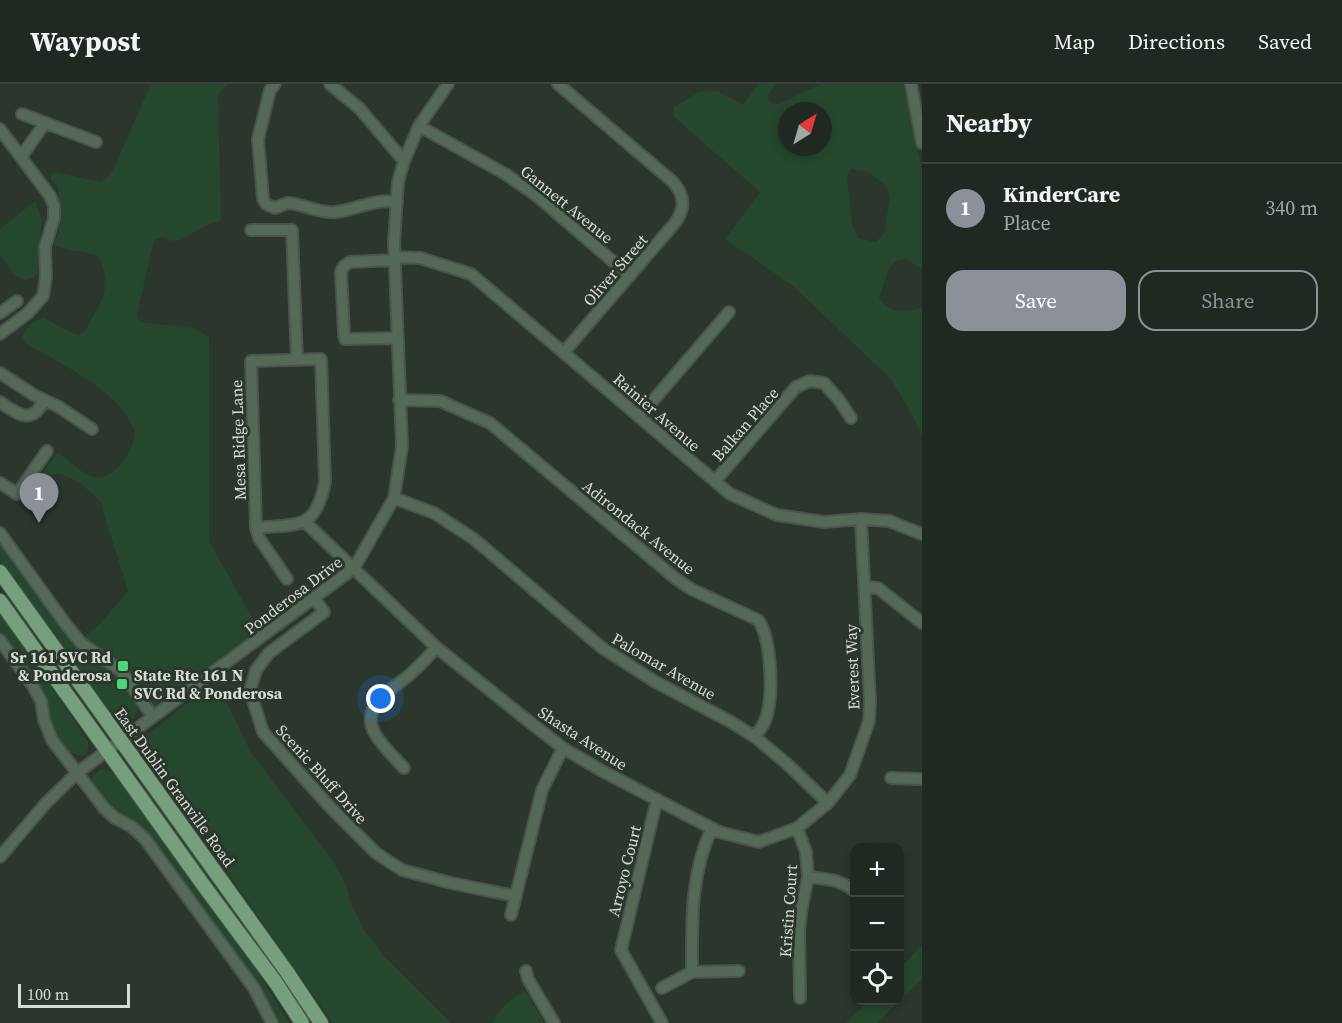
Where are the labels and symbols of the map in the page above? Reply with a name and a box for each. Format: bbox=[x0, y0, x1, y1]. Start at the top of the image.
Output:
north arrow bbox=[778, 102, 832, 156]
street label: Gannett Avenue bbox=[516, 160, 618, 248]
street label: Oliver Street bbox=[578, 229, 653, 311]
street label: Rainier Avenue bbox=[609, 368, 705, 456]
street label: Mesa Ridge Lane bbox=[225, 379, 251, 501]
street label: Balkan Place bbox=[707, 382, 783, 466]
pin: 1 bbox=[20, 474, 58, 523]
street label: Adirondack Avenue bbox=[578, 475, 700, 579]
street label: Ponderosa Drive bbox=[239, 551, 347, 639]
street label: Everest Way bbox=[839, 623, 864, 710]
street label: Palomar Avenue bbox=[608, 627, 720, 705]
place label: Sr 161 SVC Rd & Ponderosa bbox=[10, 646, 111, 686]
marker: Sr 161 SVC Rd & Ponderosa bbox=[116, 659, 130, 673]
place label: State Rte 161 N SVC Rd & Ponderosa bbox=[134, 664, 283, 704]
marker: State Rte 161 N SVC Rd & Ponderosa bbox=[115, 677, 129, 691]
your location bbox=[366, 684, 395, 713]
street label: Shasta Avenue bbox=[534, 701, 632, 775]
street label: East Dublin Granville Road bbox=[110, 703, 240, 871]
street label: Scenic Bluff Drive bbox=[271, 720, 373, 828]
street label: Arroyo Court bbox=[602, 822, 646, 919]
street label: Kristin Court bbox=[774, 863, 802, 958]
scale bar bbox=[18, 981, 130, 1008]

